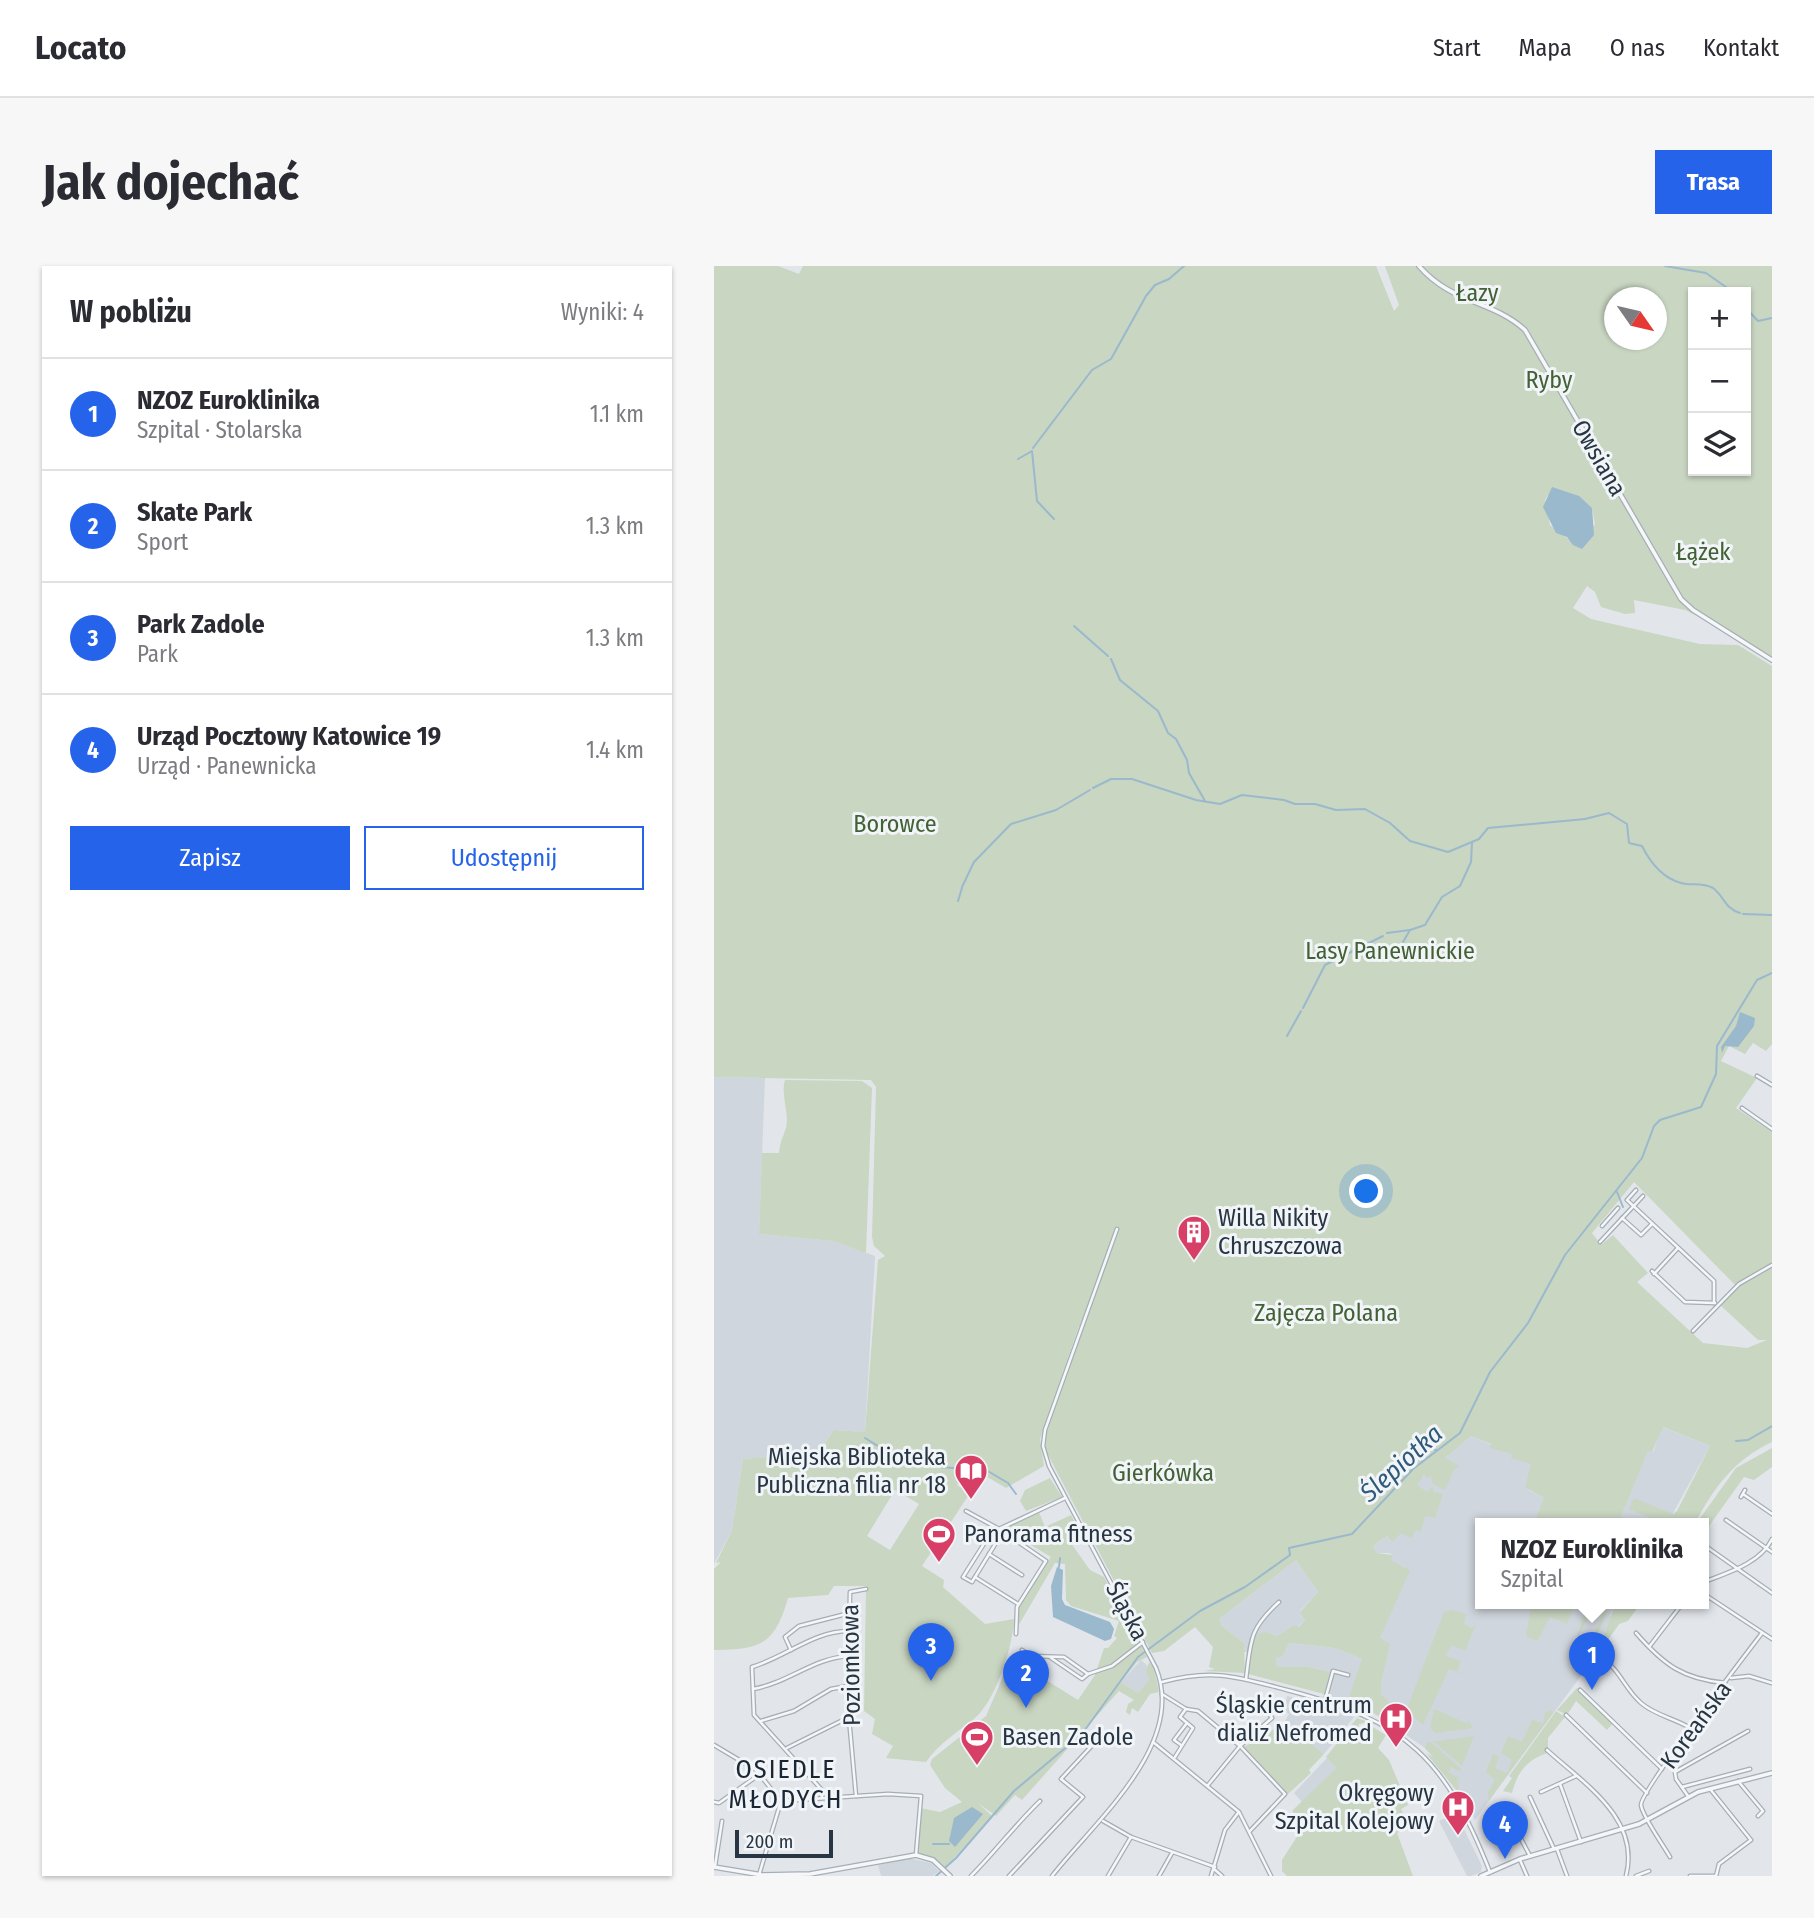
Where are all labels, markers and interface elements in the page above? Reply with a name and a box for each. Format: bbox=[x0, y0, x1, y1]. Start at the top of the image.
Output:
text: Locato bbox=[35, 28, 126, 68]
text: Start bbox=[1433, 34, 1481, 62]
text: Mapa bbox=[1519, 34, 1572, 62]
text: O nas bbox=[1610, 34, 1665, 62]
text: Kontakt bbox=[1703, 34, 1779, 62]
button: Trasa bbox=[1655, 150, 1772, 214]
text: Jak dojechać bbox=[42, 153, 299, 212]
park label: Łazy bbox=[1456, 279, 1499, 307]
north arrow bbox=[1604, 287, 1667, 350]
map controls bbox=[1688, 287, 1751, 476]
button: + bbox=[1688, 287, 1751, 350]
text: W pobliżu bbox=[70, 294, 192, 330]
text: Wyniki: 4 bbox=[561, 298, 644, 326]
button: − bbox=[1688, 350, 1751, 413]
park label: Ryby bbox=[1525, 366, 1573, 394]
text: NZOZ Euroklinika bbox=[137, 385, 320, 416]
text: 1 bbox=[88, 400, 98, 428]
text: 1.1 km bbox=[590, 400, 644, 428]
button: layers bbox=[1688, 413, 1751, 476]
street label: Owsiana bbox=[1566, 415, 1632, 501]
text: Szpital · Stolarska bbox=[137, 416, 303, 444]
text: Skate Park bbox=[137, 497, 252, 528]
text: 2 bbox=[88, 512, 98, 540]
text: 1.3 km bbox=[586, 512, 644, 540]
text: Sport bbox=[137, 528, 188, 556]
park label: Łążek bbox=[1675, 538, 1731, 566]
text: Park Zadole bbox=[137, 609, 265, 640]
text: 3 bbox=[88, 624, 98, 652]
text: 1.3 km bbox=[586, 624, 644, 652]
text: Park bbox=[137, 640, 178, 668]
text: Urząd Pocztowy Katowice 19 bbox=[137, 721, 441, 752]
text: 4 bbox=[87, 736, 99, 764]
text: 1.4 km bbox=[586, 736, 644, 764]
text: Urząd · Panewnicka bbox=[137, 752, 316, 780]
park label: Borowce bbox=[853, 810, 937, 838]
button: Zapisz bbox=[70, 826, 350, 890]
button: Udostępnij bbox=[364, 826, 644, 890]
park label: Lasy Panewnickie bbox=[1305, 937, 1475, 965]
your location bbox=[1349, 1174, 1383, 1208]
place label: Willa Nikity Chruszczowa bbox=[1218, 1204, 1342, 1260]
building icon: Willa Nikity Chruszczowa bbox=[1175, 1213, 1213, 1262]
park label: Zajęcza Polana bbox=[1254, 1299, 1398, 1327]
water label: Ślepiotka bbox=[1353, 1418, 1449, 1509]
place label: Miejska Biblioteka Publiczna filia nr 18 bbox=[756, 1443, 946, 1499]
library icon: Miejska Biblioteka Publiczna filia nr 18 bbox=[952, 1452, 990, 1501]
park label: Gierkówka bbox=[1112, 1459, 1214, 1487]
sports icon: Panorama fitness bbox=[920, 1515, 958, 1564]
popup bbox=[1475, 1518, 1709, 1609]
place label: Panorama fitness bbox=[964, 1520, 1133, 1548]
text: NZOZ Euroklinika bbox=[1501, 1534, 1683, 1565]
text: Szpital bbox=[1501, 1565, 1563, 1593]
street label: Śląska bbox=[1100, 1576, 1155, 1645]
street label: Poziomkowa bbox=[836, 1604, 866, 1726]
pin: 3 bbox=[908, 1623, 954, 1681]
pin: 1 bbox=[1569, 1632, 1615, 1690]
pin: 2 bbox=[1003, 1650, 1049, 1708]
street label: Koreańska bbox=[1655, 1676, 1737, 1774]
place label: Śląskie centrum dializ Nefromed bbox=[1216, 1690, 1372, 1747]
hospital icon: Śląskie centrum dializ Nefromed bbox=[1377, 1700, 1415, 1749]
sports icon: Basen Zadole bbox=[958, 1718, 996, 1767]
place label: Basen Zadole bbox=[1002, 1723, 1133, 1751]
district label: OSIEDLE MŁODYCH bbox=[728, 1754, 844, 1815]
place label: Okręgowy Szpital Kolejowy bbox=[1275, 1779, 1434, 1835]
hospital icon: Okręgowy Szpital Kolejowy bbox=[1439, 1788, 1477, 1837]
pin: 4 bbox=[1482, 1801, 1528, 1859]
scale bar bbox=[735, 1827, 833, 1859]
text: 200 m bbox=[746, 1830, 793, 1853]

